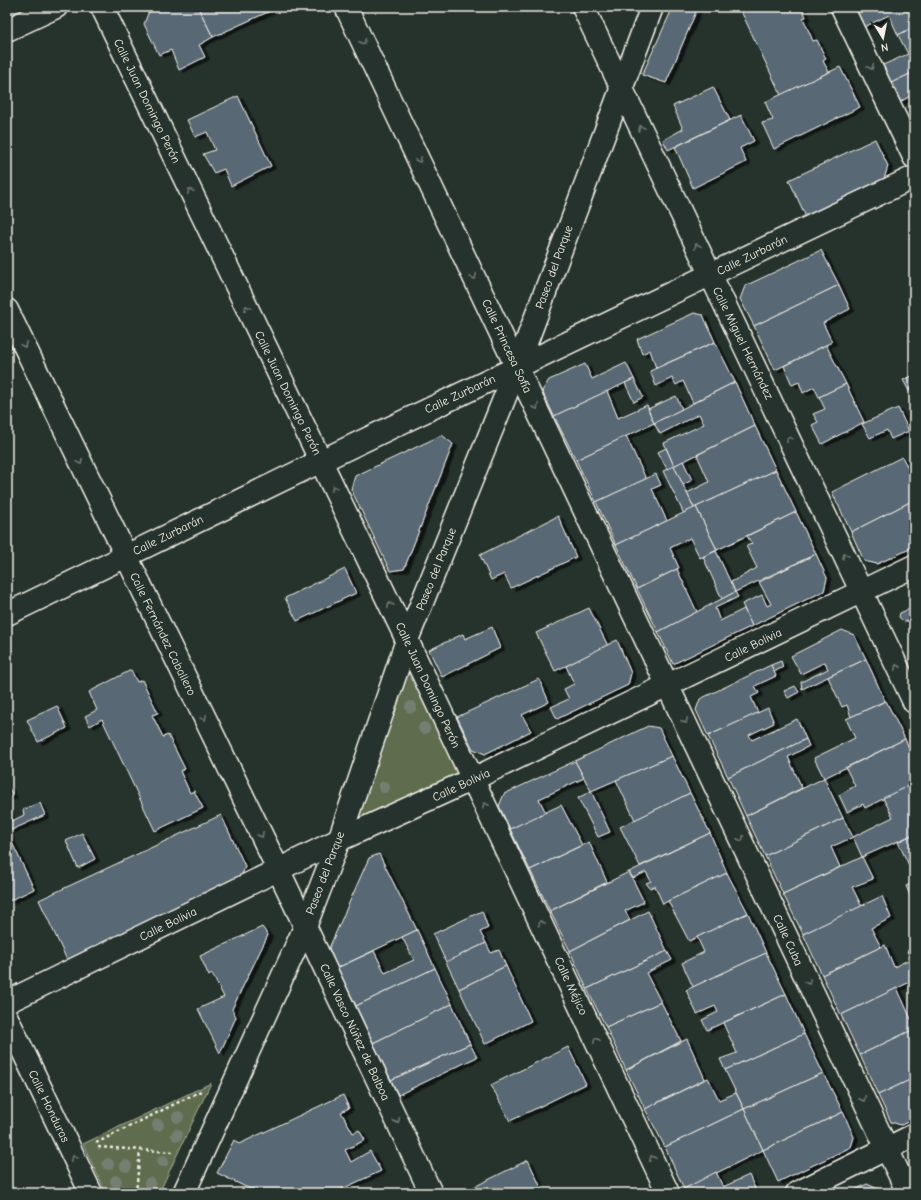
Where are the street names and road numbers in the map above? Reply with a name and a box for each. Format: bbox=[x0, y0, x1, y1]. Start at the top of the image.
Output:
street label: Calle Juan Domingo Perón bbox=[111, 36, 183, 166]
street label: Paseo del Parque bbox=[532, 223, 576, 311]
street label: Calle Zurbarán bbox=[715, 232, 789, 278]
street label: Calle Miguel Hernández bbox=[710, 285, 777, 402]
street label: Calle Princesa Sofía bbox=[479, 297, 535, 395]
street label: Calle Juan Domingo Perón bbox=[252, 328, 324, 458]
street label: Calle Zurbarán bbox=[422, 371, 498, 417]
street label: Calle Zurbarán bbox=[131, 512, 205, 558]
street label: Paseo del Parque bbox=[413, 526, 459, 612]
street label: Calle Fernández Caballero bbox=[127, 570, 199, 698]
street label: Calle Juan Domingo Perón bbox=[393, 620, 463, 750]
street label: Calle Bolivia bbox=[722, 625, 784, 665]
street label: Calle Bolivia bbox=[430, 766, 492, 804]
street label: Paseo del Parque bbox=[303, 829, 347, 917]
street label: Calle Bolivia bbox=[137, 904, 199, 944]
street label: Calle Cuba bbox=[770, 912, 806, 968]
street label: Calle Méjico bbox=[551, 955, 591, 1017]
street label: Calle Vasco Núñez de Balboa bbox=[317, 961, 393, 1103]
street label: Calle Honduras bbox=[25, 1068, 73, 1144]

